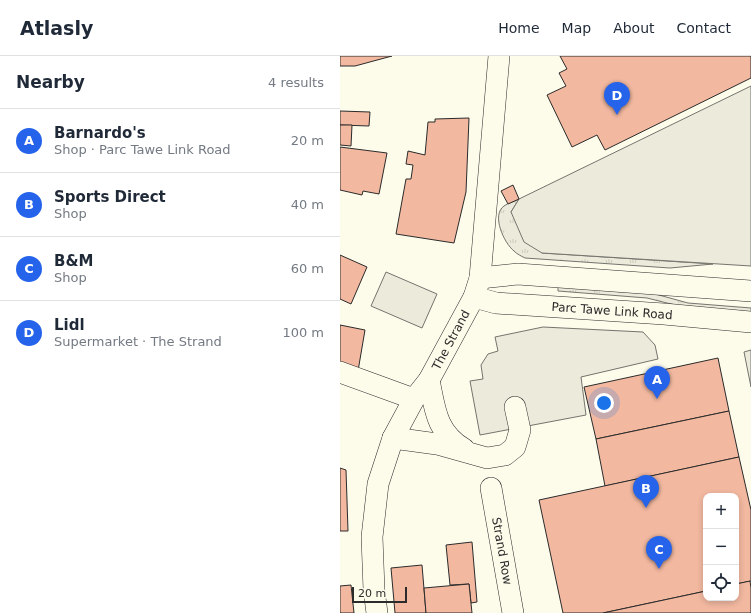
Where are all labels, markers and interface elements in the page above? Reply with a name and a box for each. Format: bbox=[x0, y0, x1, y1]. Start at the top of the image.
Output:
text: Atlasly bbox=[20, 17, 93, 39]
text: Home bbox=[498, 20, 540, 36]
text: Map bbox=[562, 20, 591, 36]
text: About bbox=[613, 20, 655, 36]
text: Contact bbox=[677, 20, 731, 36]
text: Nearby bbox=[16, 72, 85, 92]
text: 4 results bbox=[268, 75, 324, 90]
pin: D bbox=[604, 82, 630, 115]
text: Barnardo's bbox=[54, 124, 146, 142]
text: A bbox=[24, 133, 34, 148]
text: 20 m bbox=[291, 133, 324, 148]
text: Shop · Parc Tawe Link Road bbox=[54, 142, 231, 157]
text: Sports Direct bbox=[54, 188, 166, 206]
text: B bbox=[24, 197, 34, 212]
text: 40 m bbox=[291, 197, 324, 212]
text: Shop bbox=[54, 206, 87, 221]
text: B&M bbox=[54, 252, 93, 270]
text: C bbox=[24, 261, 34, 276]
text: 60 m bbox=[291, 261, 324, 276]
text: Shop bbox=[54, 270, 87, 285]
street label: Parc Tawe Link Road bbox=[551, 300, 673, 322]
street label: The Strand bbox=[429, 308, 473, 373]
text: Lidl bbox=[54, 316, 85, 334]
text: D bbox=[24, 325, 34, 340]
text: 100 m bbox=[282, 325, 324, 340]
text: Supermarket · The Strand bbox=[54, 334, 222, 349]
pin: A bbox=[644, 366, 670, 399]
your location bbox=[594, 393, 614, 413]
pin: B bbox=[633, 475, 659, 508]
map controls bbox=[703, 493, 739, 601]
button: + bbox=[703, 493, 739, 529]
street label: Strand Row bbox=[489, 516, 515, 586]
button: − bbox=[703, 529, 739, 565]
pin: C bbox=[646, 536, 672, 569]
button: locate bbox=[703, 565, 739, 601]
scale bar bbox=[352, 585, 407, 604]
text: 20 m bbox=[358, 587, 386, 600]

